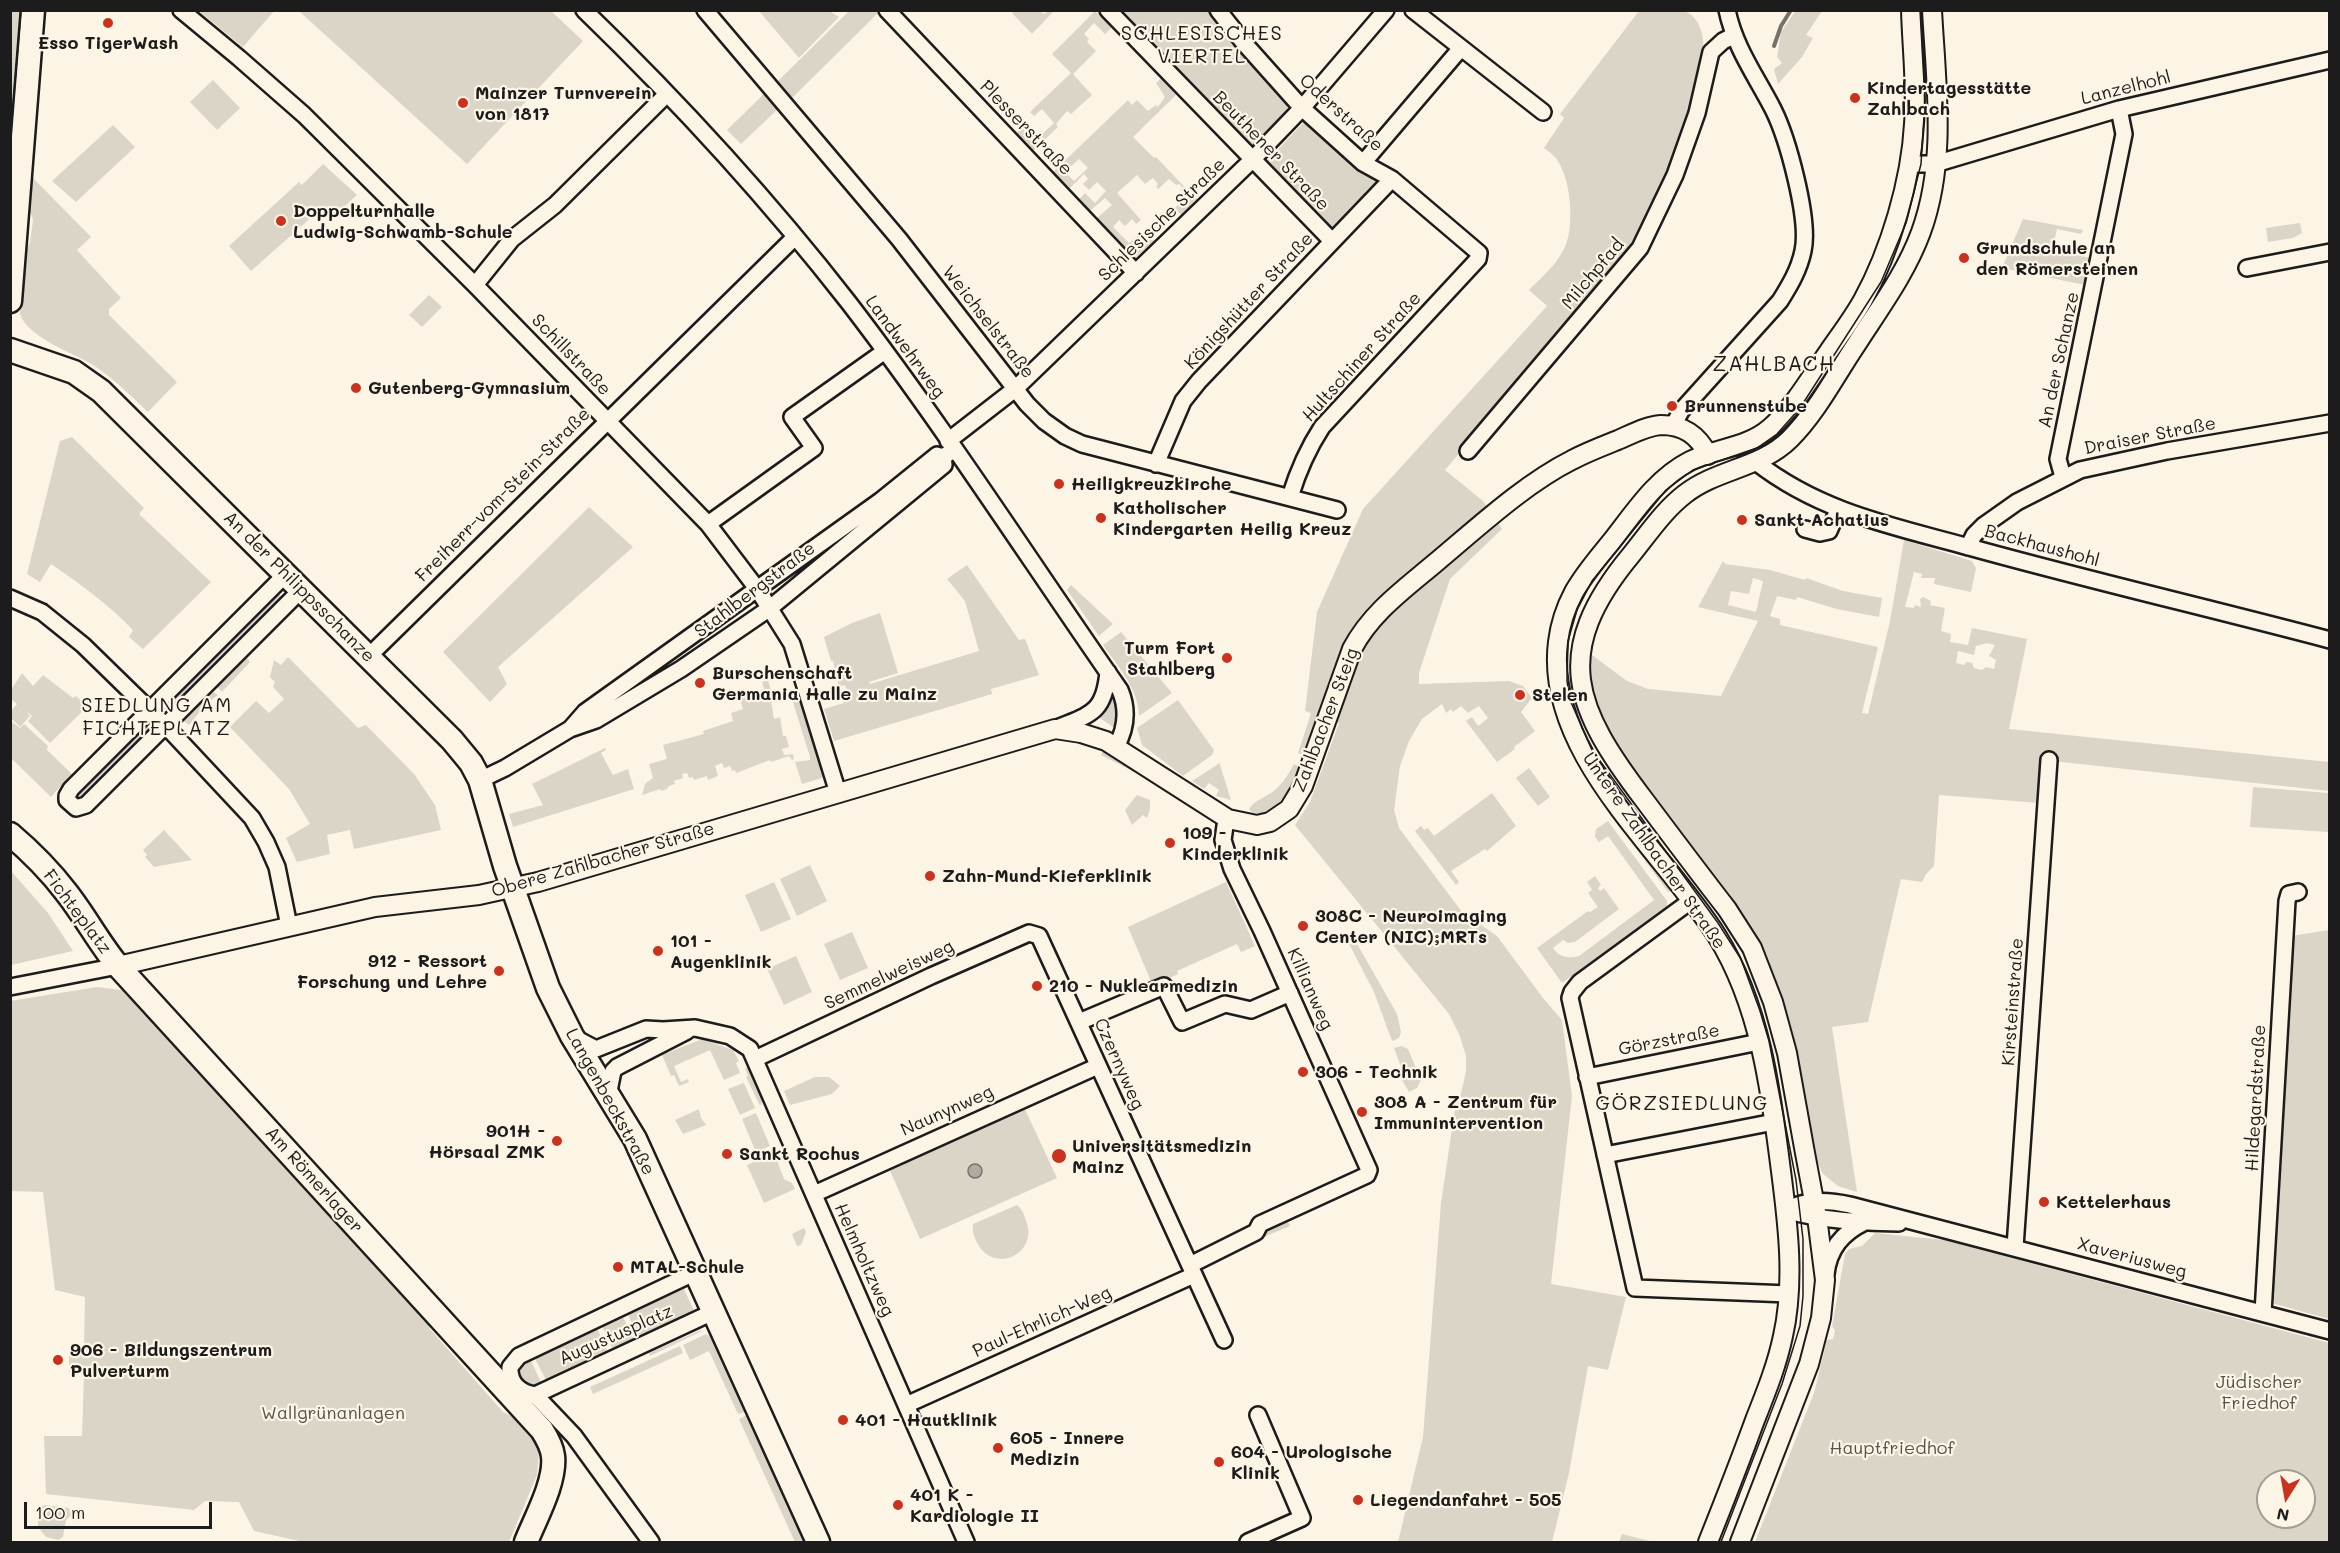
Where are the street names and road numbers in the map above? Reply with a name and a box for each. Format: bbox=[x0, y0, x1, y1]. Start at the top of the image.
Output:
street label: Lanzelhohl bbox=[2079, 66, 2173, 110]
street label: Oderstraße bbox=[1295, 70, 1387, 156]
street label: Plesserstraße bbox=[975, 76, 1077, 180]
street label: Beuthener Straße bbox=[1208, 87, 1334, 215]
street label: Schlesische Straße bbox=[1094, 154, 1230, 286]
street label: Königshütter Straße bbox=[1180, 228, 1318, 374]
street label: Milchpfad bbox=[1557, 234, 1629, 314]
street label: Weichselstraße bbox=[937, 261, 1039, 383]
street label: Hultschiner Straße bbox=[1298, 288, 1426, 426]
street label: An der Schanze bbox=[2034, 290, 2084, 430]
street label: Landwehrweg bbox=[860, 291, 950, 403]
street label: Schillstraße bbox=[527, 310, 615, 400]
street label: Freiherr-vom-Stein-Straße bbox=[411, 403, 595, 587]
street label: Draiser Straße bbox=[2082, 413, 2218, 459]
street label: An der Philippsschanze bbox=[219, 507, 379, 667]
street label: Backhaushohl bbox=[1982, 520, 2102, 572]
street label: Stahlbergstraße bbox=[690, 538, 820, 642]
street label: Zahlbacher Steig bbox=[1289, 645, 1363, 795]
street label: Untere Zahlbacher Straße bbox=[1578, 748, 1730, 954]
street label: Obere Zahlbacher Straße bbox=[489, 818, 717, 902]
street label: Fichteplatz bbox=[38, 866, 116, 958]
street label: Semmelweisweg bbox=[821, 936, 957, 1014]
street label: Kirsteinstraße bbox=[1998, 937, 2028, 1067]
street label: Killianweg bbox=[1282, 945, 1338, 1033]
street label: Czernyweg bbox=[1089, 1015, 1149, 1113]
street label: Görzstraße bbox=[1617, 1020, 1721, 1060]
street label: Hildegardstraße bbox=[2241, 1024, 2271, 1172]
street label: Langenbeckstraße bbox=[561, 1025, 659, 1179]
street label: Naunynweg bbox=[897, 1081, 997, 1141]
street label: Am Römerlager bbox=[261, 1122, 367, 1238]
street label: Helmholtzweg bbox=[829, 1200, 899, 1320]
street label: Xaveriusweg bbox=[2075, 1233, 2189, 1283]
street label: Paul-Ehrlich-Weg bbox=[969, 1282, 1115, 1362]
street label: Augustusplatz bbox=[556, 1300, 676, 1370]

